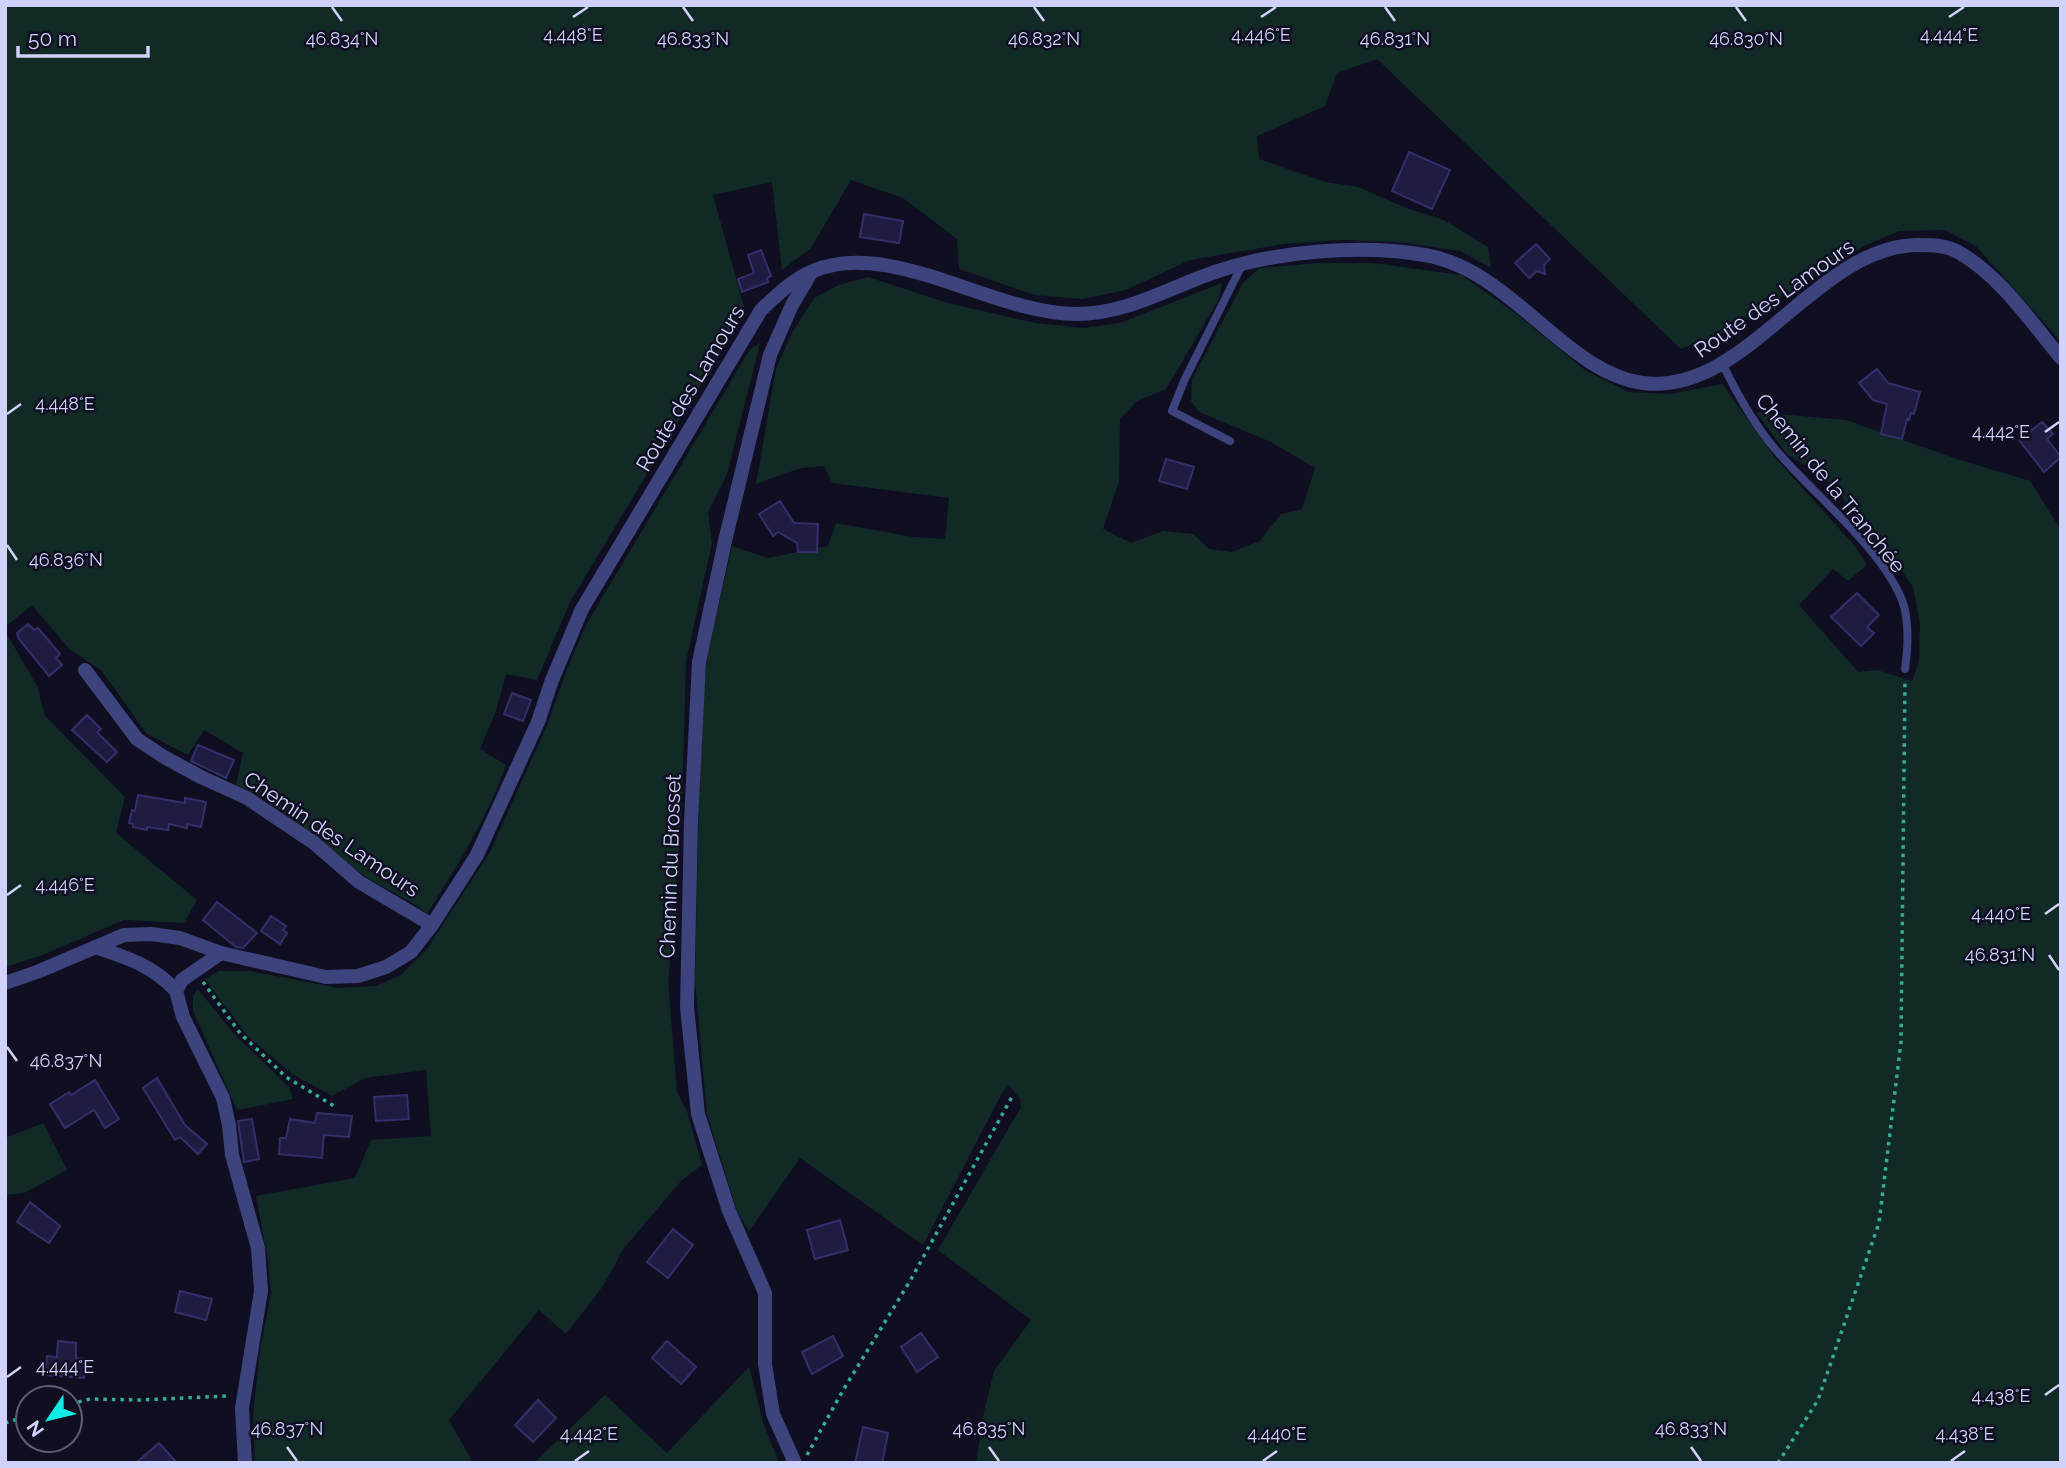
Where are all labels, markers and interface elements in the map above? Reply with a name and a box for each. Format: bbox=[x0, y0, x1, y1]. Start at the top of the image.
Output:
scale bar bbox=[18, 14, 147, 58]
text: 4.448°E bbox=[543, 24, 603, 45]
text: 4.446°E bbox=[1231, 24, 1291, 45]
text: 4.444°E bbox=[1920, 24, 1978, 45]
text: 50 m bbox=[28, 26, 77, 51]
text: 46.834°N bbox=[306, 28, 378, 49]
text: 46.833°N bbox=[657, 28, 729, 49]
text: 46.832°N bbox=[1008, 28, 1080, 49]
text: 46.831°N bbox=[1360, 28, 1430, 49]
text: 46.830°N bbox=[1709, 28, 1783, 49]
street label: Route des Lamours bbox=[1689, 233, 1859, 363]
street label: Route des Lamours bbox=[631, 300, 749, 476]
street label: Chemin de la Tranchée bbox=[1751, 388, 1911, 578]
text: 4.448°E bbox=[35, 393, 95, 414]
text: 4.442°E bbox=[1972, 421, 2030, 442]
text: 46.836°N bbox=[29, 549, 103, 570]
street label: Chemin des Lamours bbox=[239, 766, 425, 902]
street label: Chemin du Brosset bbox=[654, 773, 686, 959]
text: 4.446°E bbox=[35, 874, 95, 895]
text: 4.440°E bbox=[1971, 903, 2031, 924]
text: 46.831°N bbox=[1965, 944, 2035, 965]
text: 46.837°N bbox=[30, 1050, 102, 1071]
text: 4.444°E bbox=[36, 1356, 94, 1377]
north arrow bbox=[14, 1384, 84, 1454]
text: 4.438°E bbox=[1971, 1385, 2031, 1406]
text: N bbox=[22, 1417, 48, 1441]
text: 46.837°N bbox=[251, 1418, 323, 1439]
text: 46.835°N bbox=[953, 1418, 1025, 1439]
text: 46.833°N bbox=[1655, 1418, 1727, 1439]
text: 4.442°E bbox=[560, 1423, 618, 1444]
text: 4.440°E bbox=[1247, 1423, 1307, 1444]
text: 4.438°E bbox=[1935, 1423, 1995, 1444]

